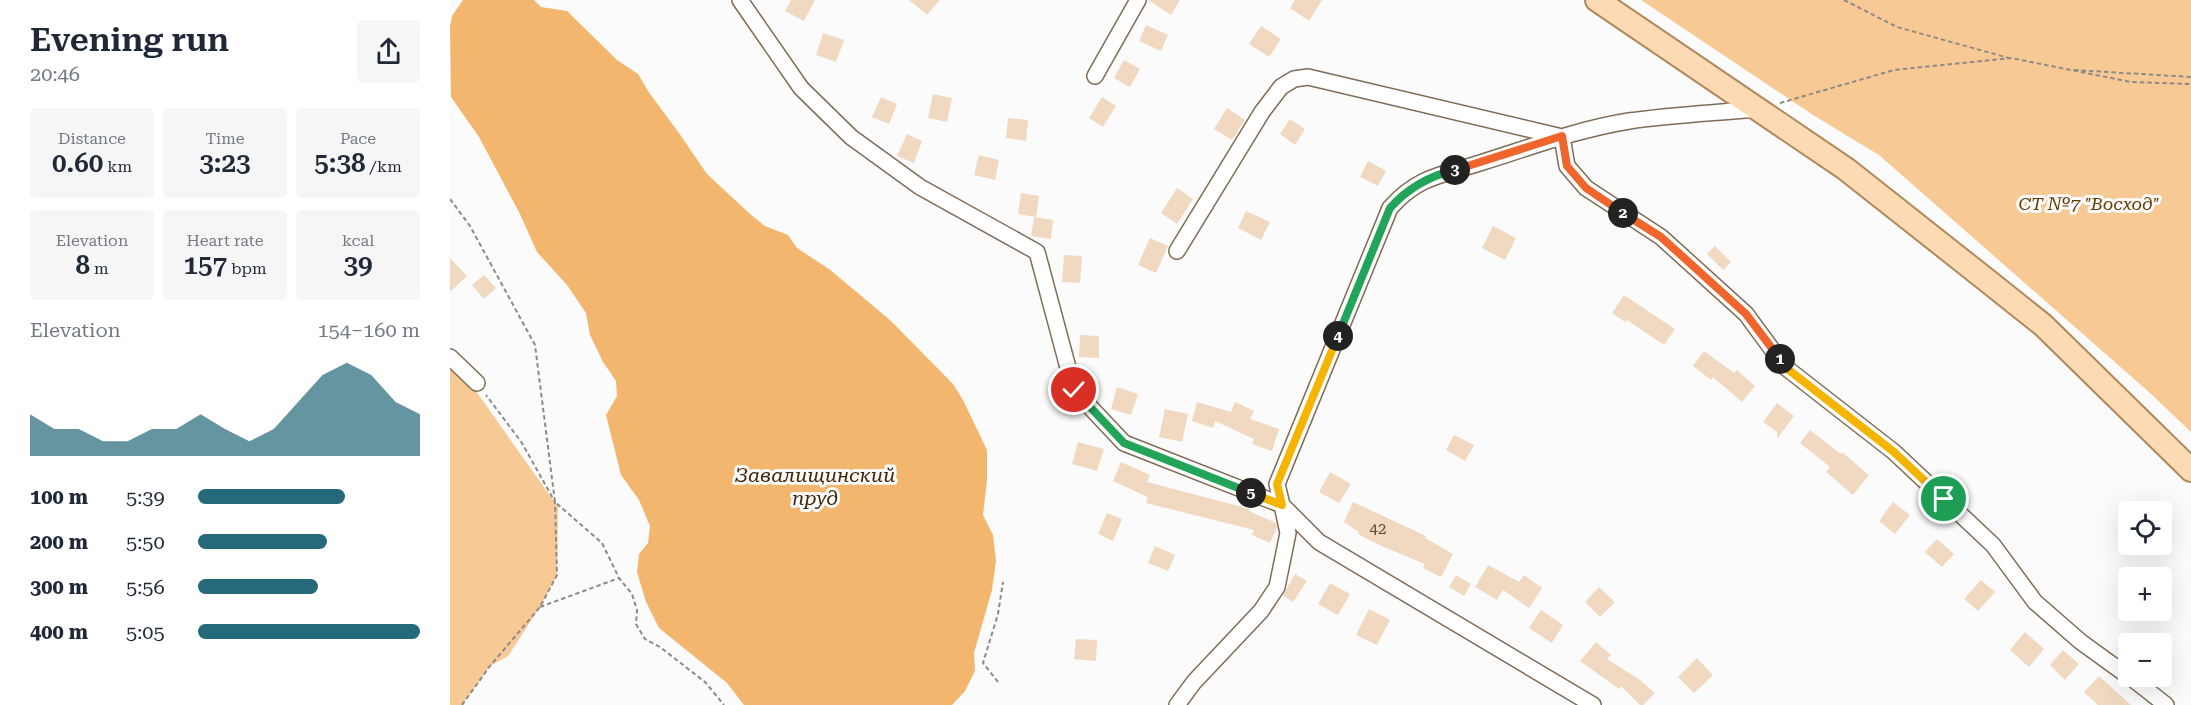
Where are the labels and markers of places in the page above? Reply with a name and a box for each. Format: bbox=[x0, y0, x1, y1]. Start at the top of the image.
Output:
pin: 3 bbox=[1440, 155, 1470, 185]
pin: 2 bbox=[1608, 198, 1638, 228]
pin: 4 bbox=[1323, 321, 1353, 351]
pin: 1 bbox=[1765, 344, 1795, 374]
pin bbox=[1048, 364, 1099, 415]
pin bbox=[1918, 473, 1969, 524]
pin: 5 bbox=[1236, 478, 1266, 508]

